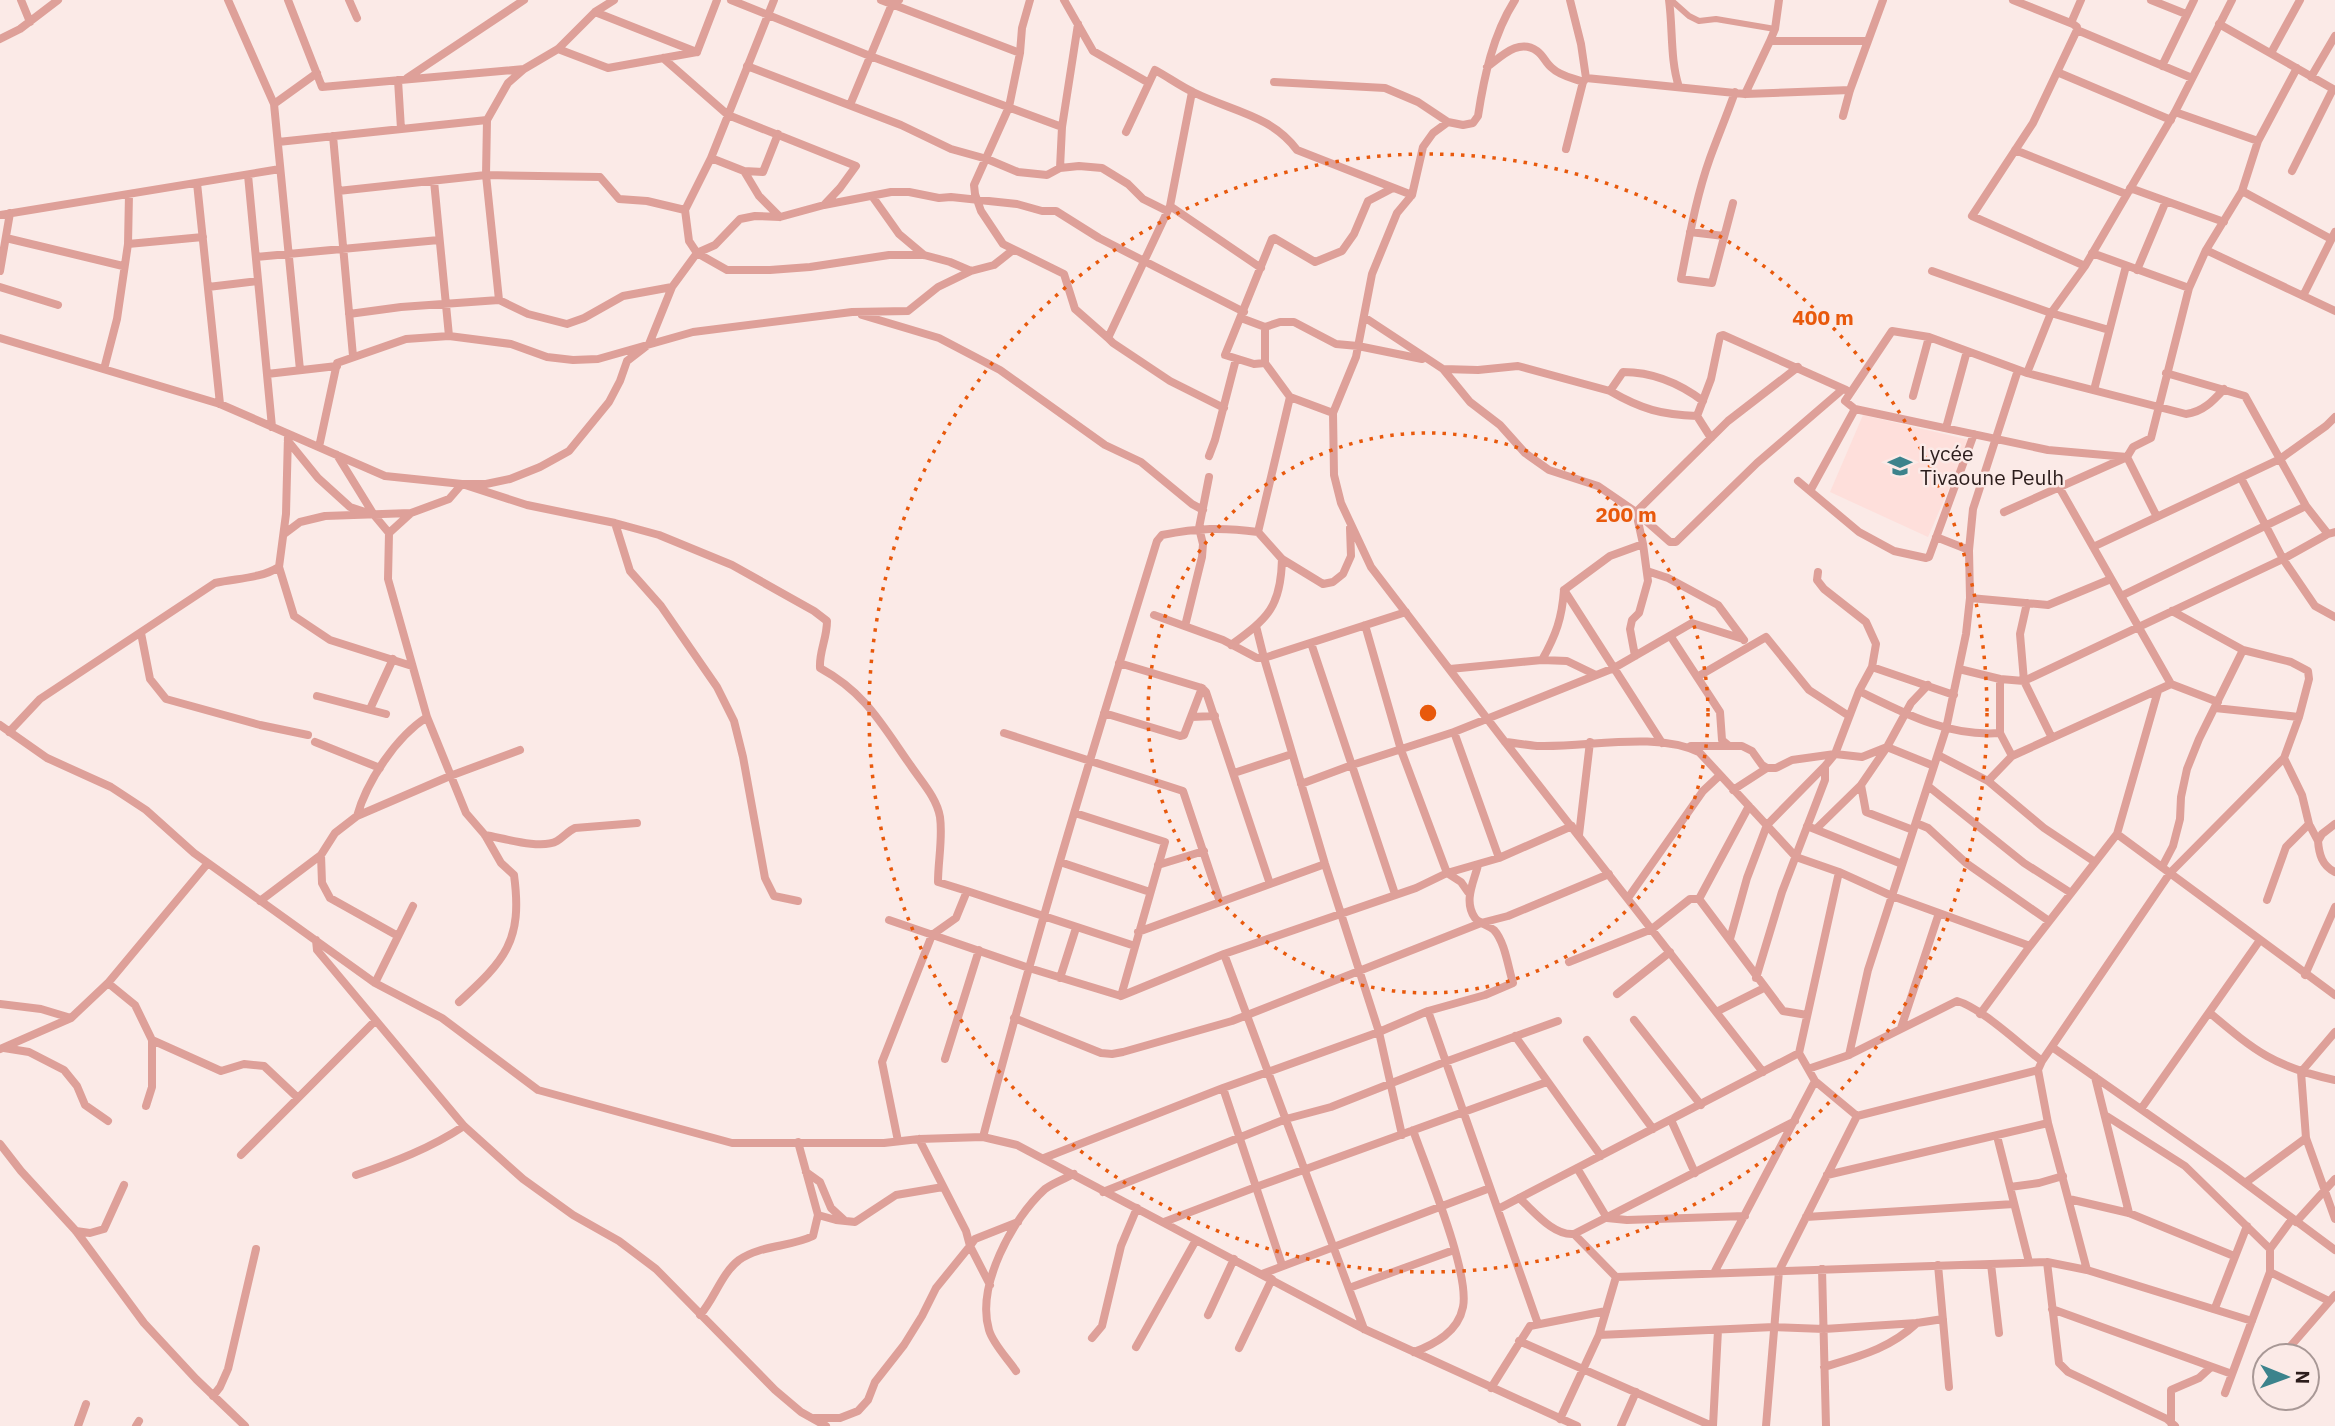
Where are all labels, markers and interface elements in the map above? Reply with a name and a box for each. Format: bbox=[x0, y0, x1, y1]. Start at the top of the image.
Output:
text: 400 m bbox=[1792, 303, 1854, 331]
place label: Lycée Tivaoune Peulh bbox=[1920, 439, 2064, 491]
school or university icon: Lycée Tivaoune Peulh bbox=[1886, 452, 1914, 480]
text: 200 m bbox=[1595, 500, 1657, 528]
centre of rings bbox=[1416, 701, 1440, 725]
north arrow bbox=[2251, 1342, 2321, 1412]
text: N bbox=[2291, 1370, 2315, 1384]

